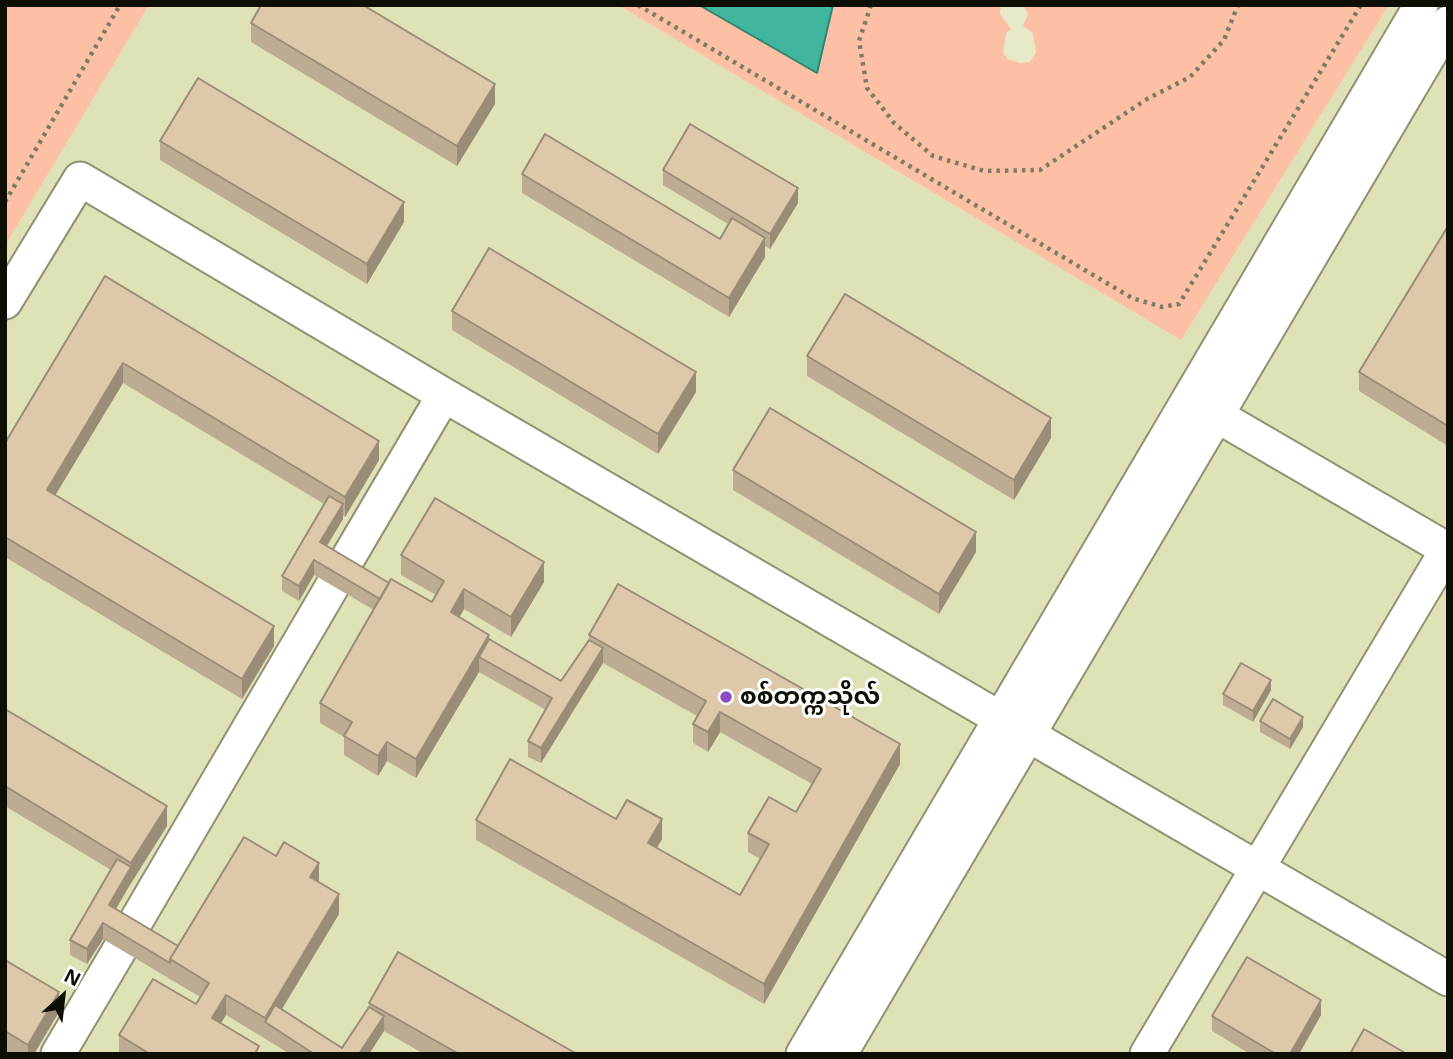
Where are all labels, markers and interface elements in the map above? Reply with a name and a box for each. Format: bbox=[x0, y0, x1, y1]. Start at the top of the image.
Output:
place label: စစ်‌တက္ကသိုလ် bbox=[740, 683, 880, 711]
marker: စစ်‌တက္ကသိုလ် bbox=[718, 689, 734, 705]
north arrow bbox=[28, 961, 98, 1031]
text: N bbox=[60, 962, 85, 992]

